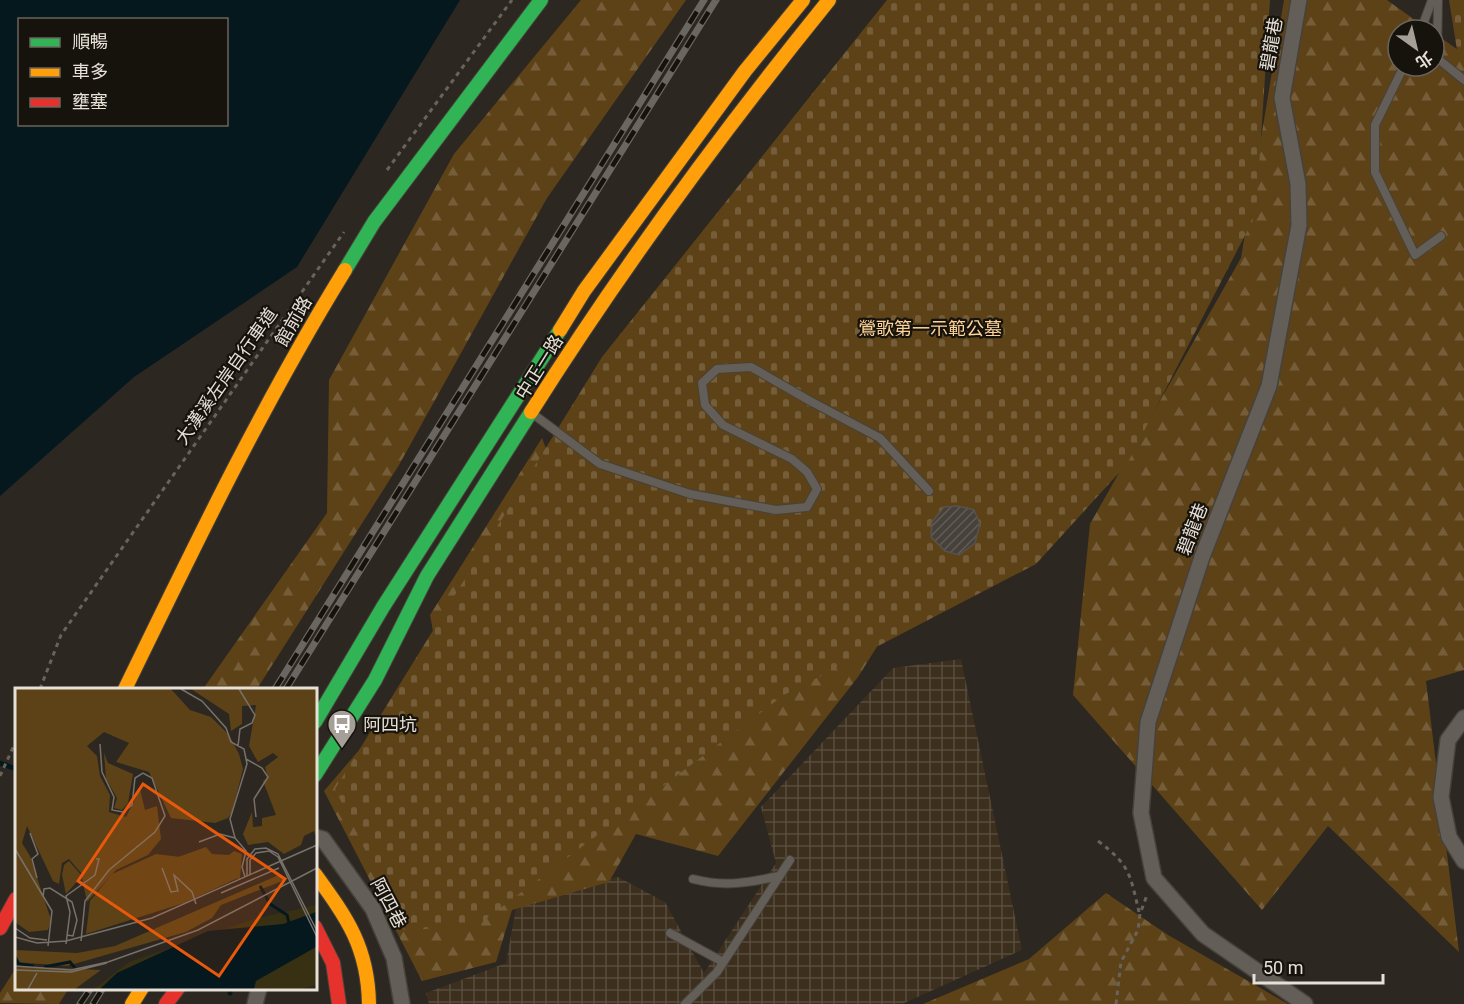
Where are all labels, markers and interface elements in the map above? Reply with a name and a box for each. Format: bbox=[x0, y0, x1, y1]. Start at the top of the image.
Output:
street label: 碧龍巷 bbox=[1256, 16, 1286, 72]
legend bbox=[18, 18, 228, 126]
north arrow bbox=[1386, 18, 1446, 78]
text: 順暢 bbox=[72, 31, 108, 52]
text: 北 bbox=[1412, 48, 1436, 72]
text: 車多 bbox=[72, 61, 108, 82]
text: 壅塞 bbox=[72, 91, 108, 112]
street label: 館前路 bbox=[270, 292, 316, 350]
street label: 大漢溪左岸自行車道 bbox=[171, 304, 281, 448]
park label: 鶯歌第一示範公墓 bbox=[858, 318, 1002, 339]
street label: 中正一路 bbox=[511, 331, 567, 403]
street label: 碧龍巷 bbox=[1173, 500, 1211, 558]
inset map bbox=[15, 688, 316, 989]
bus stop icon: 阿四坑 bbox=[326, 708, 358, 750]
place label: 阿四坑 bbox=[363, 714, 417, 735]
street label: 阿四巷 bbox=[367, 874, 411, 932]
scale bar bbox=[1254, 947, 1383, 985]
text: 50 m bbox=[1263, 957, 1303, 978]

